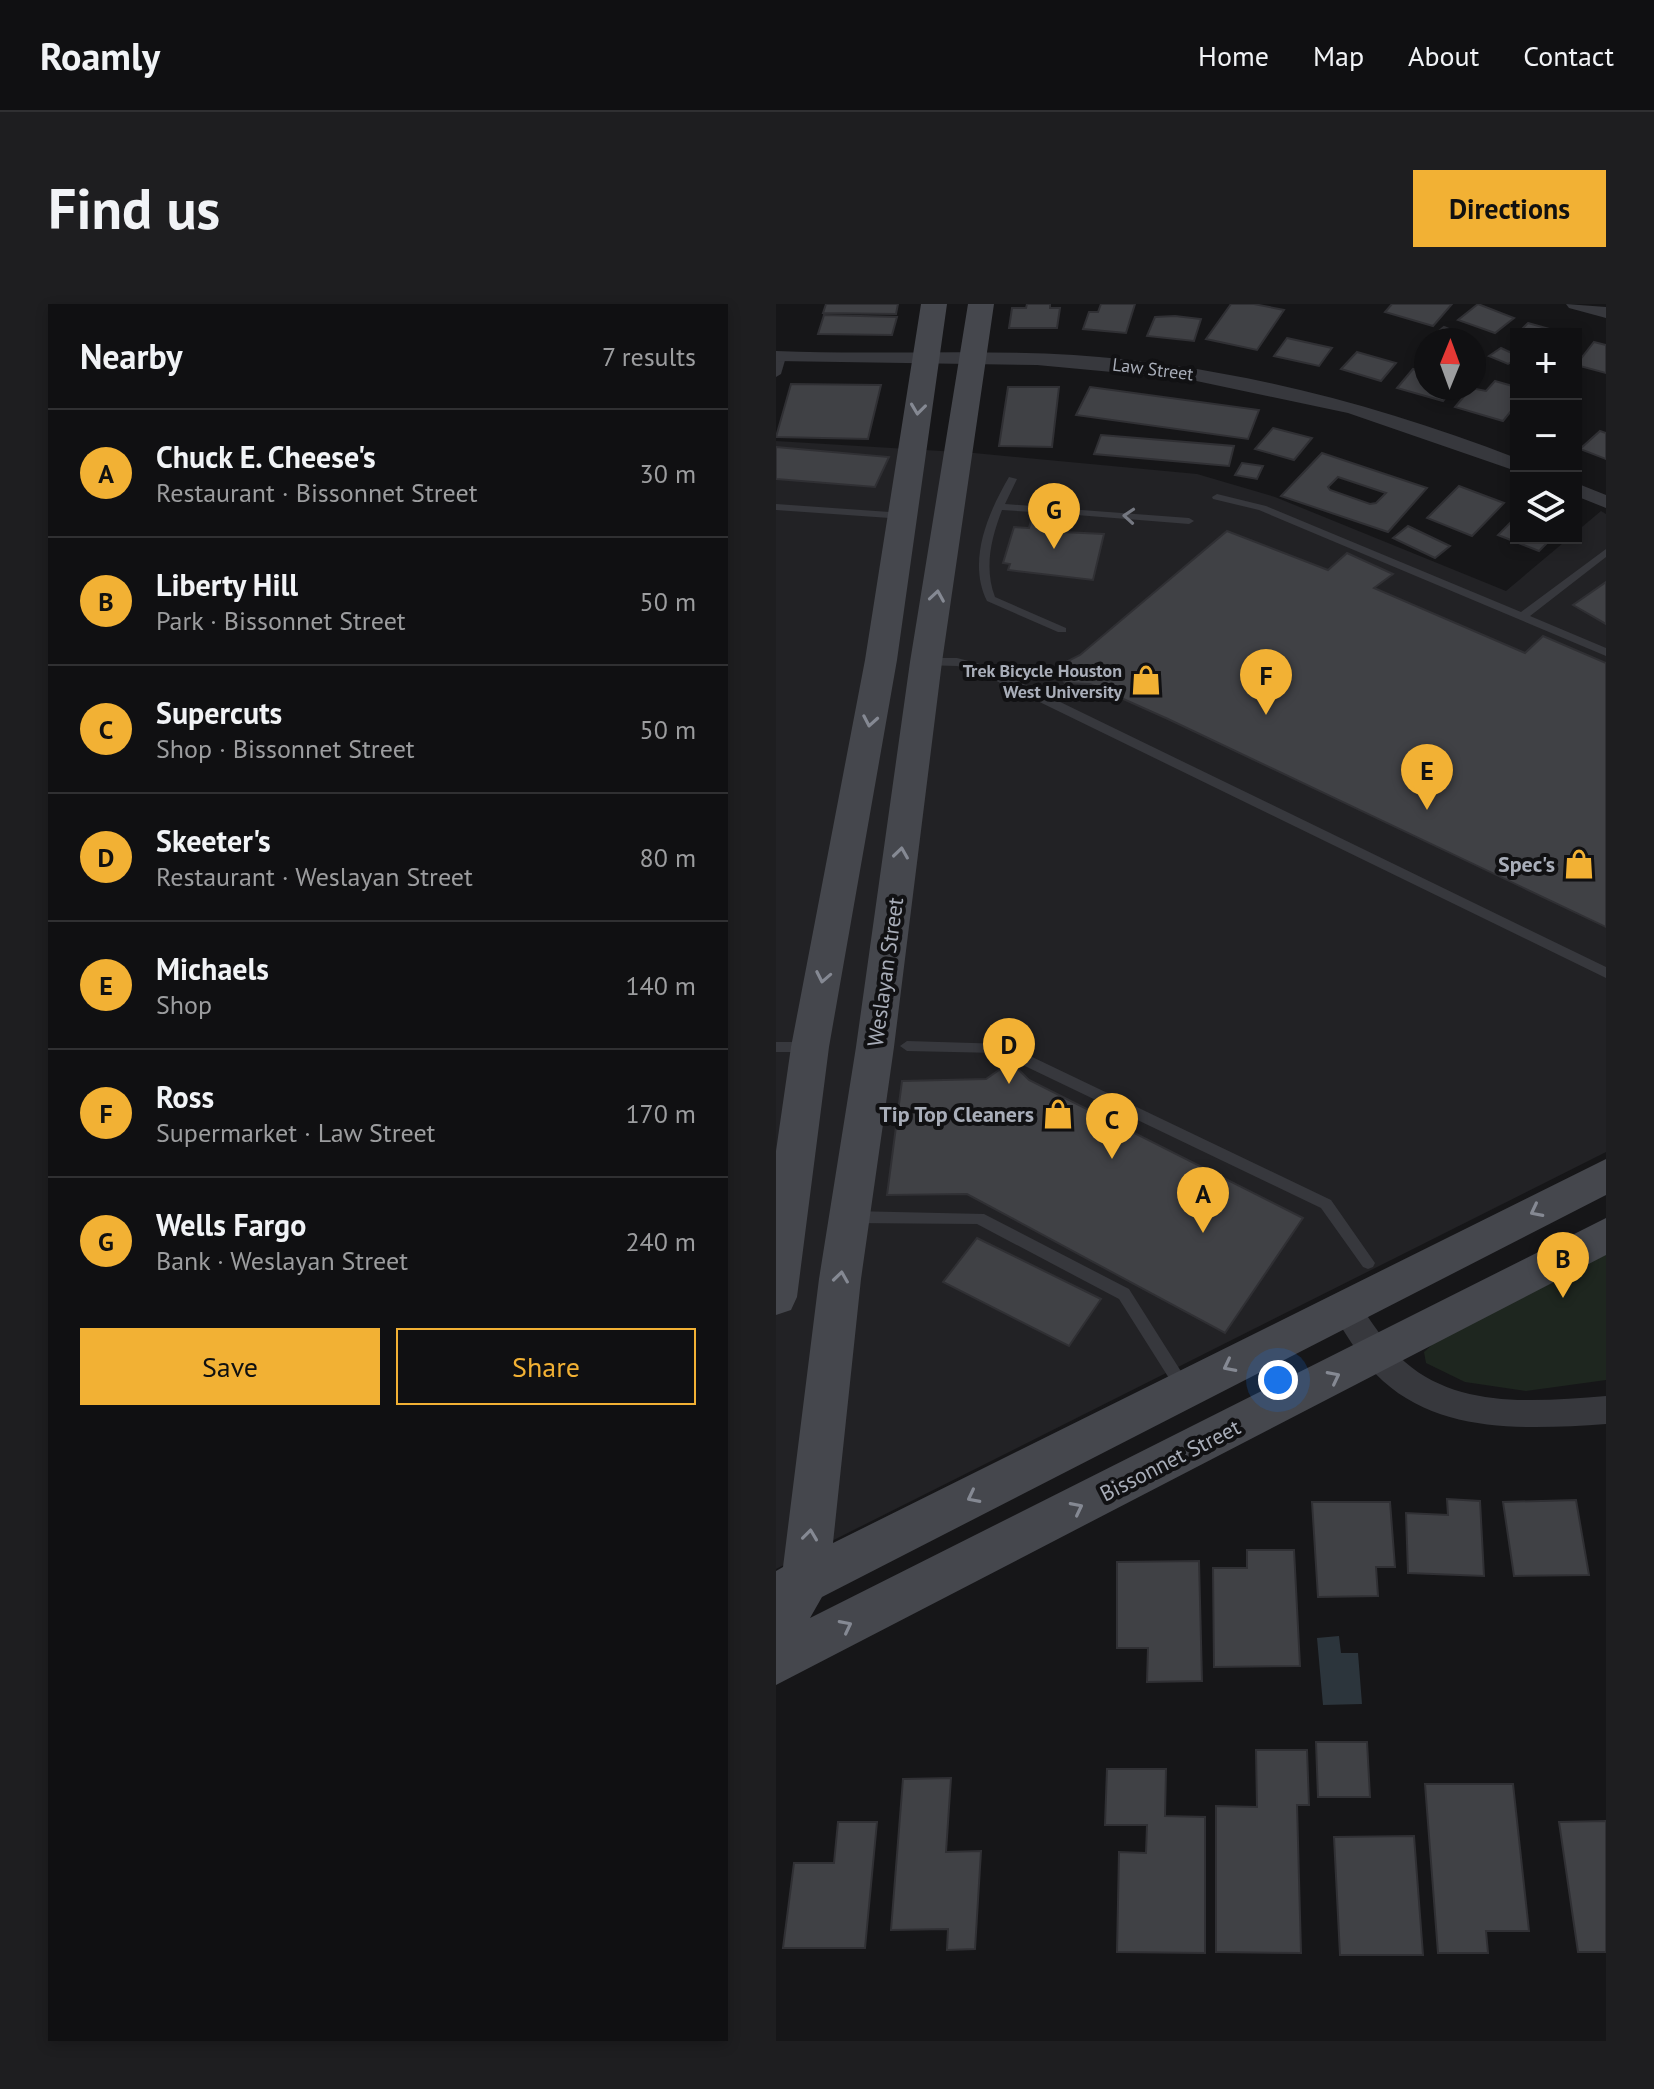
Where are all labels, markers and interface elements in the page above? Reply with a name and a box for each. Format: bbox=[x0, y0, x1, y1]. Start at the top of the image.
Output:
text: Roamly bbox=[40, 31, 160, 80]
text: Home bbox=[1198, 37, 1269, 74]
text: Map bbox=[1313, 37, 1364, 74]
text: About bbox=[1408, 37, 1479, 74]
text: Contact bbox=[1523, 37, 1614, 74]
button: Directions bbox=[1413, 170, 1606, 247]
text: Find us bbox=[48, 172, 220, 244]
north arrow bbox=[1414, 328, 1486, 400]
map controls bbox=[1510, 328, 1582, 544]
button: + bbox=[1510, 328, 1582, 400]
text: Nearby bbox=[80, 334, 182, 378]
text: 7 results bbox=[602, 340, 696, 373]
street label: Law Street bbox=[1111, 353, 1195, 385]
button: − bbox=[1510, 400, 1582, 472]
one-way arrow bbox=[909, 403, 926, 416]
text: Chuck E. Cheese's bbox=[156, 437, 376, 476]
text: A bbox=[98, 457, 114, 490]
text: 30 m bbox=[640, 457, 696, 490]
button: layers bbox=[1510, 472, 1582, 544]
text: Restaurant · Bissonnet Street bbox=[156, 476, 478, 509]
pin: G bbox=[1028, 483, 1080, 549]
one-way arrow bbox=[1122, 508, 1135, 525]
text: Liberty Hill bbox=[156, 565, 298, 604]
text: B bbox=[98, 585, 114, 618]
text: 50 m bbox=[640, 585, 696, 618]
one-way arrow bbox=[928, 589, 945, 602]
text: Park · Bissonnet Street bbox=[156, 604, 406, 637]
pin: F bbox=[1240, 649, 1292, 715]
place label: Trek Bicycle Houston West University bbox=[963, 659, 1122, 703]
shop icon: Trek Bicycle Houston West University bbox=[1129, 663, 1163, 697]
text: Supercuts bbox=[156, 693, 282, 732]
text: C bbox=[99, 713, 113, 746]
text: 50 m bbox=[640, 713, 696, 746]
one-way arrow bbox=[863, 714, 880, 728]
text: Shop · Bissonnet Street bbox=[156, 732, 415, 765]
pin: E bbox=[1401, 744, 1453, 810]
text: Skeeter's bbox=[156, 821, 271, 860]
text: D bbox=[98, 841, 114, 874]
text: 80 m bbox=[640, 841, 696, 874]
one-way arrow bbox=[892, 846, 909, 860]
shop icon: Spec's bbox=[1562, 847, 1596, 881]
place label: Spec's bbox=[1498, 850, 1555, 878]
text: Restaurant · Weslayan Street bbox=[156, 860, 473, 893]
street label: Weslayan Street bbox=[861, 895, 909, 1048]
text: Michaels bbox=[156, 949, 269, 988]
text: E bbox=[99, 969, 113, 1002]
text: 140 m bbox=[625, 969, 696, 1002]
one-way arrow bbox=[815, 970, 832, 983]
text: Shop bbox=[156, 988, 212, 1021]
pin: D bbox=[983, 1018, 1035, 1084]
text: Ross bbox=[156, 1077, 214, 1116]
pin: C bbox=[1086, 1093, 1138, 1159]
text: F bbox=[99, 1097, 113, 1130]
text: 170 m bbox=[625, 1097, 696, 1130]
shop icon: Tip Top Cleaners bbox=[1041, 1097, 1075, 1131]
place label: Tip Top Cleaners bbox=[879, 1100, 1034, 1128]
text: Supermarket · Law Street bbox=[156, 1116, 435, 1149]
pin: A bbox=[1177, 1167, 1229, 1233]
one-way arrow bbox=[1530, 1201, 1545, 1217]
text: Wells Fargo bbox=[156, 1205, 306, 1244]
text: G bbox=[98, 1225, 114, 1258]
text: 240 m bbox=[625, 1225, 696, 1258]
pin: B bbox=[1537, 1232, 1589, 1298]
text: Bank · Weslayan Street bbox=[156, 1244, 408, 1277]
one-way arrow bbox=[832, 1270, 849, 1284]
button: Save bbox=[80, 1328, 380, 1405]
button: Share bbox=[396, 1328, 696, 1405]
one-way arrow bbox=[1223, 1357, 1238, 1372]
your location bbox=[1258, 1360, 1298, 1400]
one-way arrow bbox=[1325, 1371, 1340, 1386]
street label: Bissonnet Street bbox=[1095, 1412, 1245, 1507]
one-way arrow bbox=[966, 1487, 981, 1502]
one-way arrow bbox=[1069, 1502, 1084, 1517]
one-way arrow bbox=[802, 1528, 819, 1541]
one-way arrow bbox=[837, 1620, 852, 1636]

